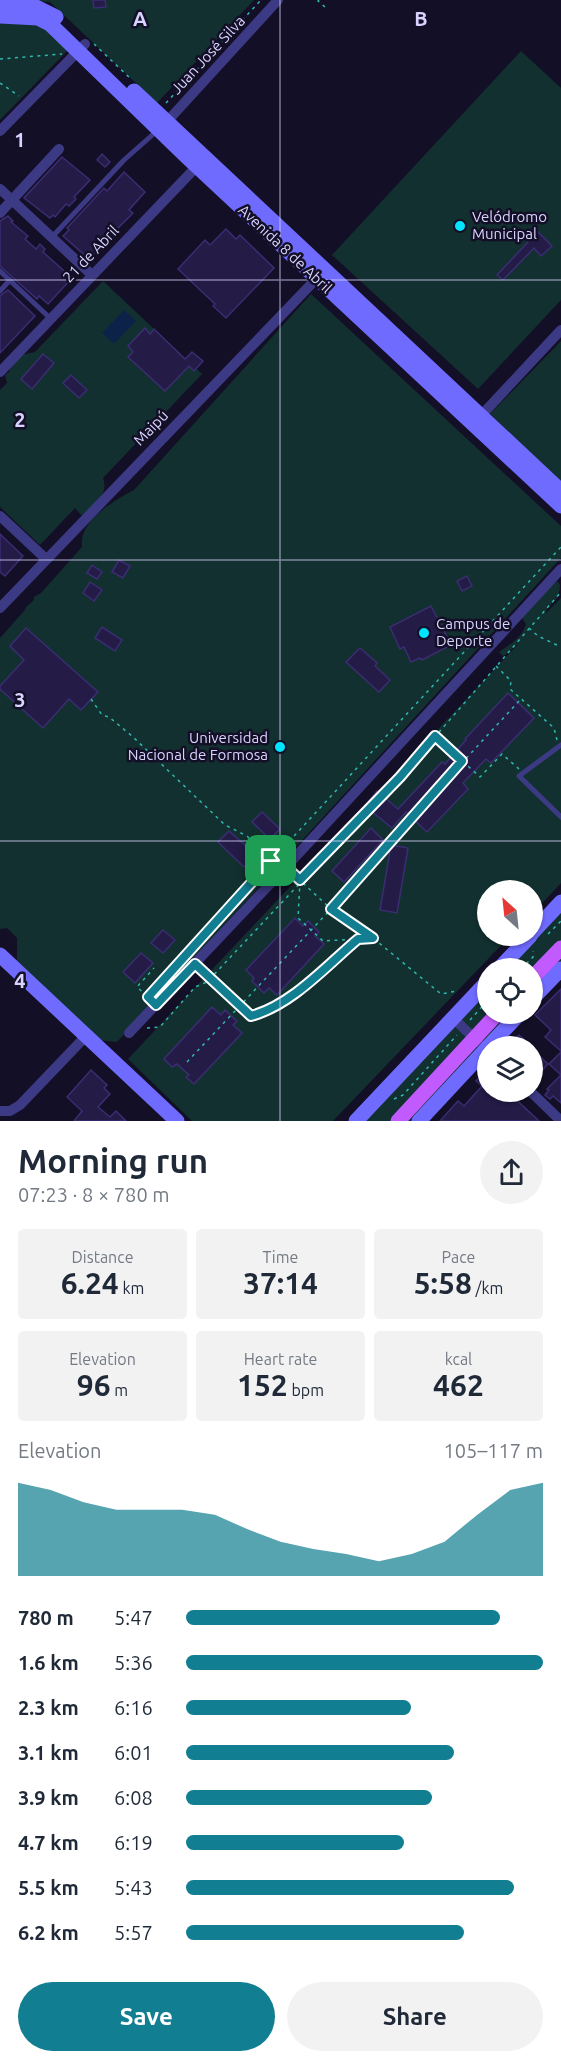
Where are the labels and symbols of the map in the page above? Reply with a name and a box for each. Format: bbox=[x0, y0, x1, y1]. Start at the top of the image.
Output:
text: A bbox=[133, 7, 147, 30]
text: B bbox=[414, 7, 428, 30]
street label: Juan José Silva bbox=[167, 12, 248, 97]
text: 1 bbox=[14, 128, 26, 151]
street label: Avenida 8 de Abril bbox=[235, 201, 336, 296]
place label: Velódromo Municipal bbox=[472, 208, 547, 242]
marker: Velódromo Municipal bbox=[453, 219, 467, 233]
street label: 21 de Abril bbox=[59, 222, 122, 286]
street label: Maipú bbox=[130, 407, 171, 449]
text: 2 bbox=[14, 408, 26, 431]
place label: Campus de Deporte bbox=[436, 615, 510, 649]
marker: Campus de Deporte bbox=[417, 626, 431, 640]
text: 3 bbox=[14, 688, 26, 711]
place label: Universidad Nacional de Formosa bbox=[128, 729, 268, 763]
marker: Universidad Nacional de Formosa bbox=[273, 740, 287, 754]
pin bbox=[245, 835, 296, 886]
north arrow bbox=[477, 880, 543, 946]
text: 4 bbox=[14, 969, 26, 992]

